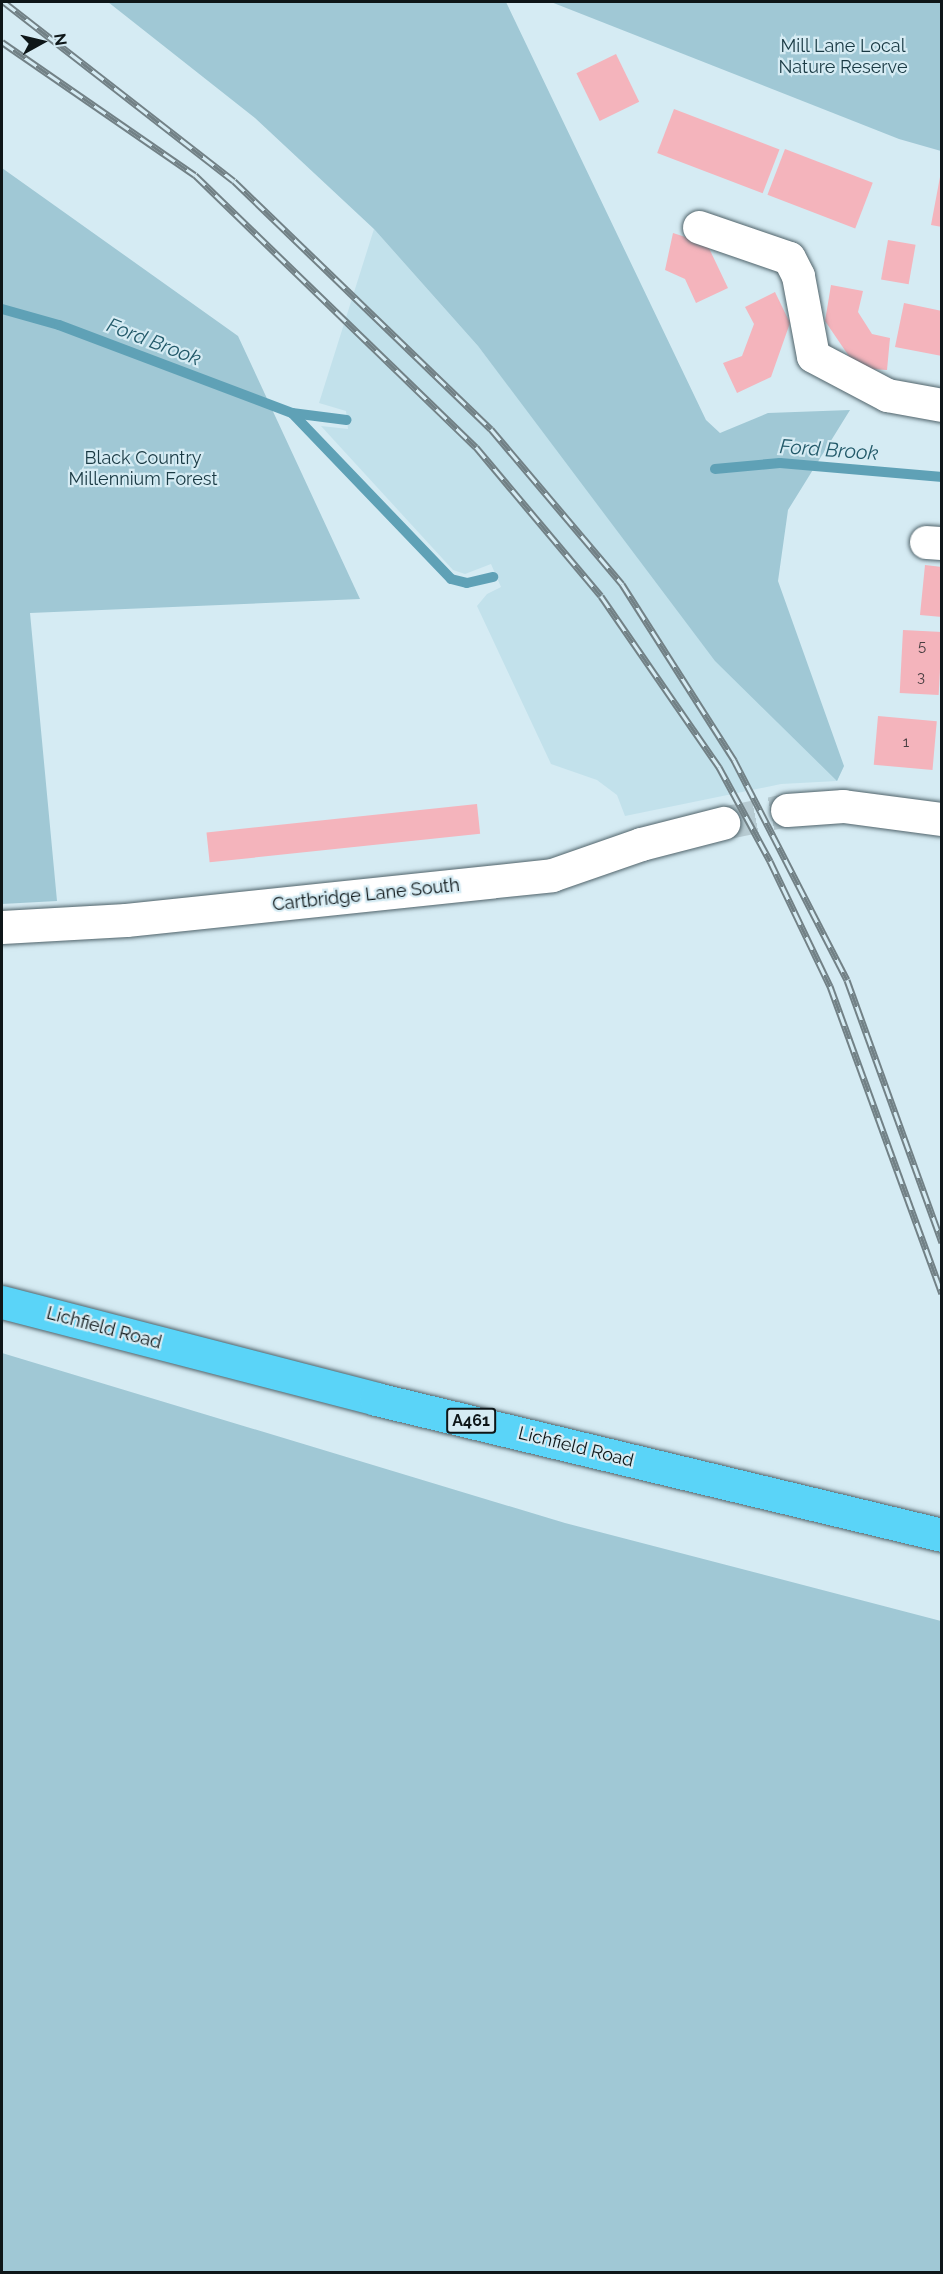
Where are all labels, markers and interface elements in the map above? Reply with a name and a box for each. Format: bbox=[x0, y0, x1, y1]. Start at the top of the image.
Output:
north arrow bbox=[12, 12, 72, 72]
text: N bbox=[50, 32, 71, 47]
park label: Mill Lane Local Nature Reserve bbox=[779, 36, 907, 78]
water label: Ford Brook bbox=[104, 313, 204, 371]
water label: Ford Brook bbox=[779, 435, 879, 465]
park label: Black Country Millennium Forest bbox=[69, 448, 217, 490]
house number: 5 bbox=[918, 638, 926, 656]
house number: 3 bbox=[917, 669, 925, 687]
house number: 1 bbox=[903, 734, 909, 752]
street label: Cartbridge Lane South bbox=[271, 874, 461, 916]
street label: Lichfield Road bbox=[44, 1302, 164, 1354]
road number: A461 bbox=[446, 1408, 496, 1434]
street label: Lichfield Road bbox=[516, 1422, 636, 1472]

